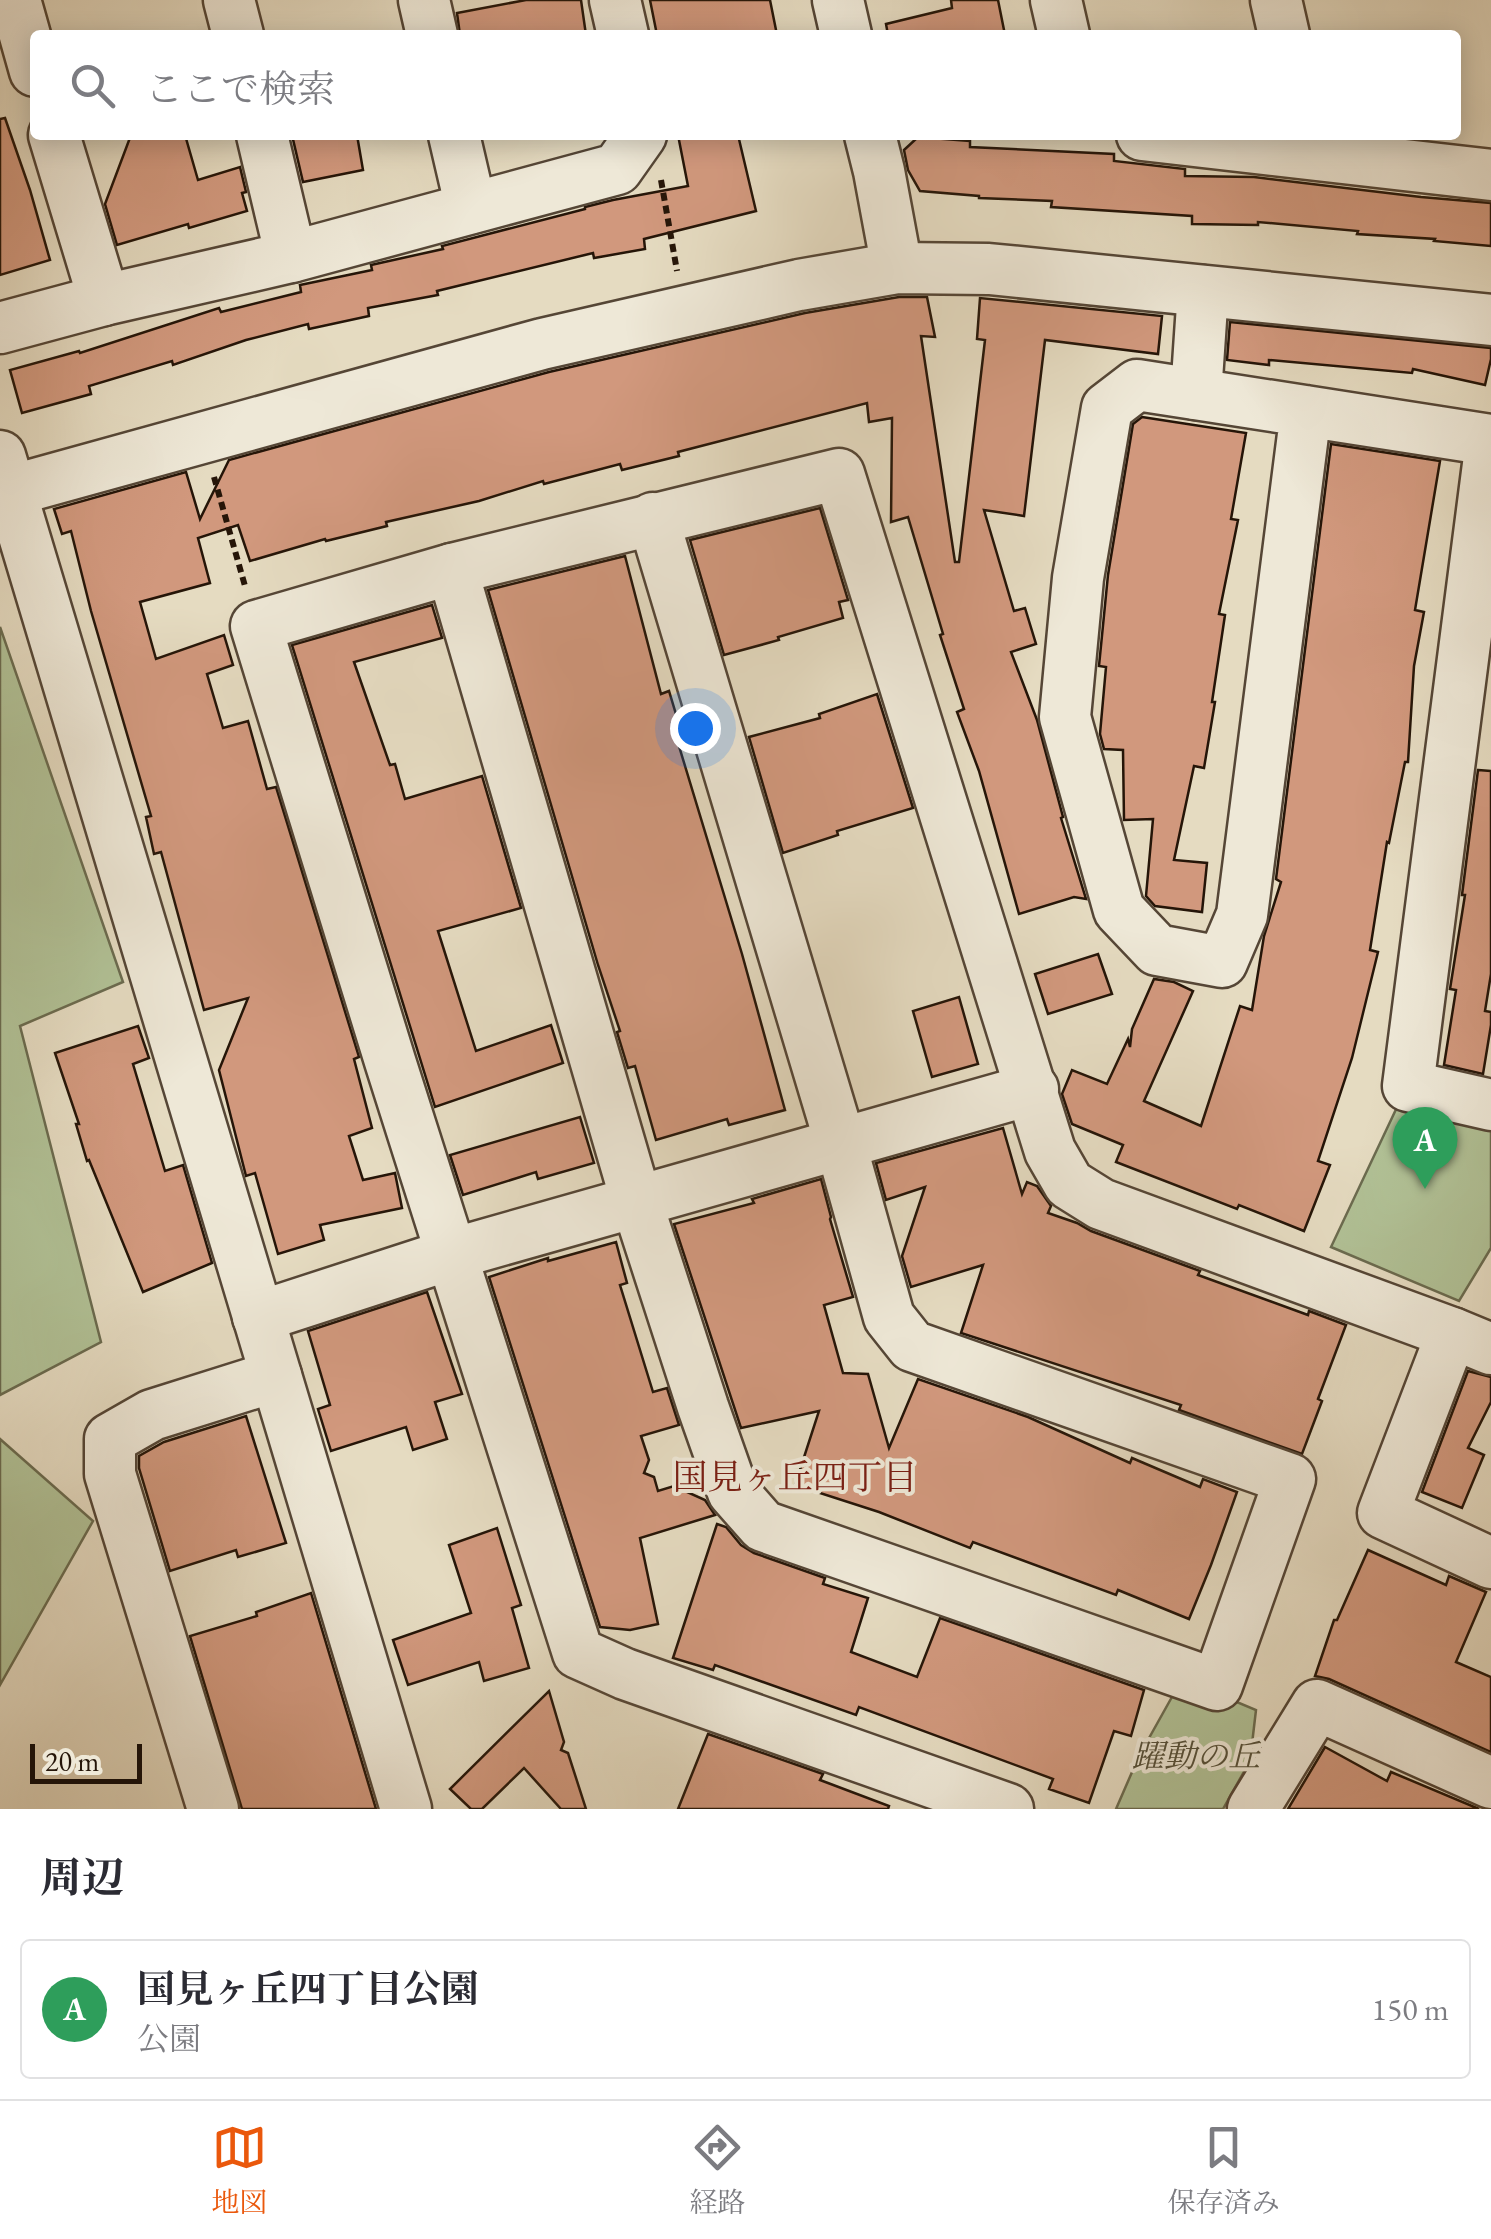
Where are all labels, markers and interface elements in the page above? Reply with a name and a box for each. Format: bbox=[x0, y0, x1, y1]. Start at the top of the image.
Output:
search box bbox=[30, 30, 1461, 140]
icon: search bbox=[65, 58, 120, 113]
text: ここで検索 bbox=[145, 64, 335, 113]
your location bbox=[670, 703, 721, 754]
pin: A bbox=[1392, 1106, 1458, 1189]
district label: 国見ヶ丘四丁目 bbox=[672, 1454, 918, 1499]
park label: 躍動の丘 bbox=[1132, 1735, 1262, 1777]
scale bar bbox=[30, 1739, 142, 1784]
text: 20 m bbox=[45, 1743, 99, 1779]
text: 周辺 bbox=[40, 1850, 124, 1905]
text: 国見ヶ丘四丁目公園 bbox=[137, 1964, 479, 2013]
text: A bbox=[63, 1988, 86, 2030]
text: 150 m bbox=[1372, 1988, 1449, 2030]
text: 公園 bbox=[137, 2018, 201, 2060]
tab: 地図 bbox=[211, 2120, 267, 2220]
tab: 経路 bbox=[689, 2120, 746, 2220]
tab: 保存済み bbox=[1168, 2120, 1280, 2220]

